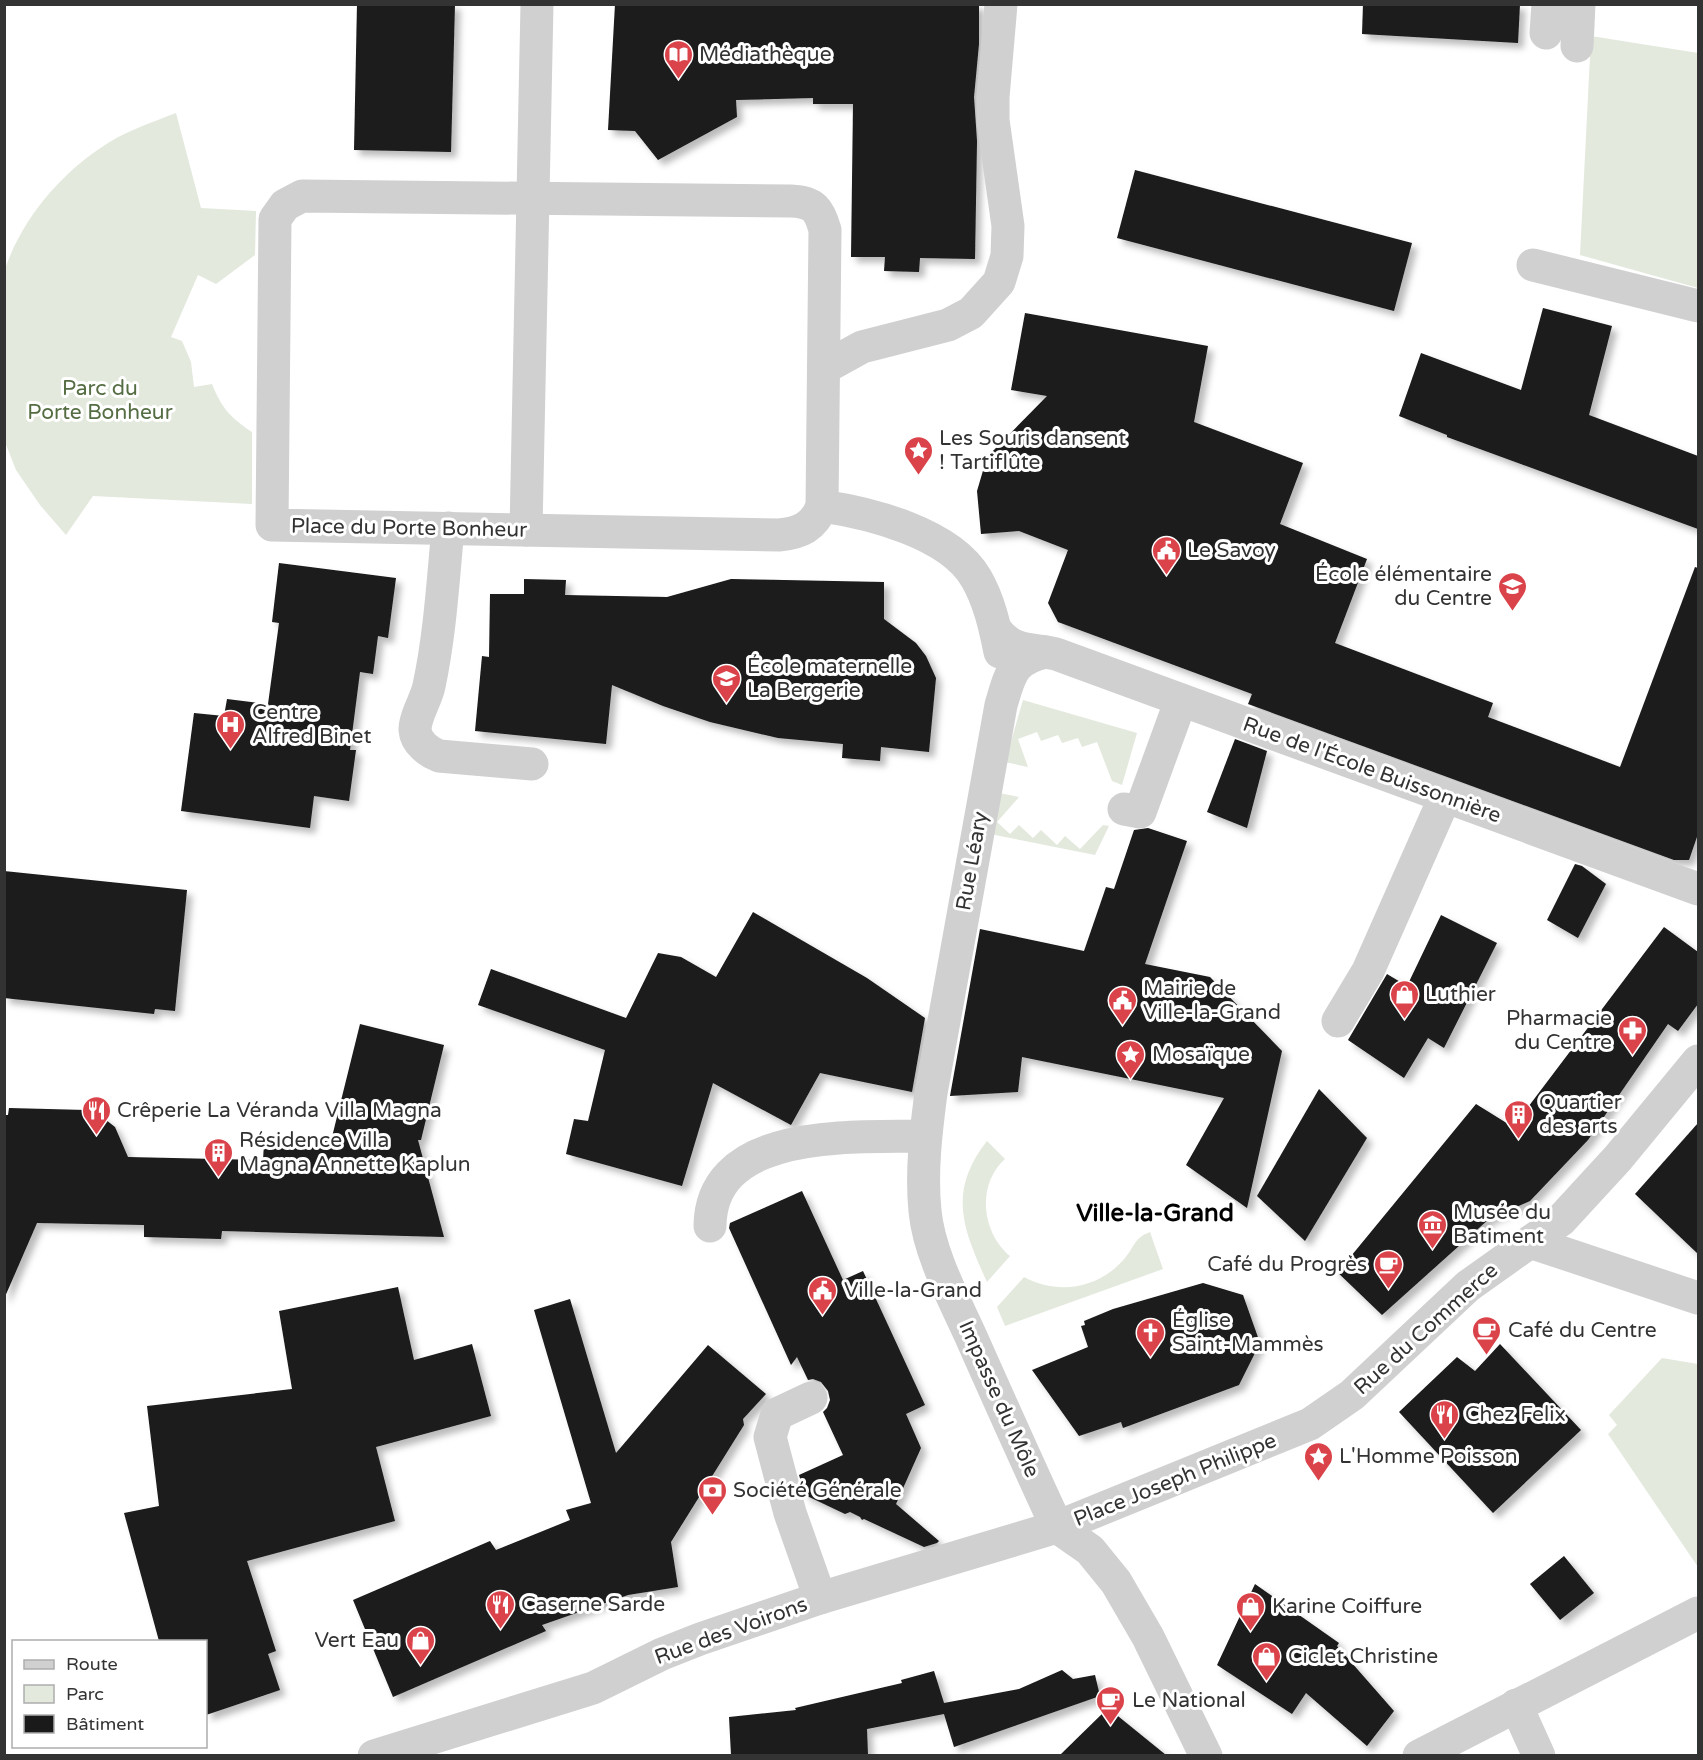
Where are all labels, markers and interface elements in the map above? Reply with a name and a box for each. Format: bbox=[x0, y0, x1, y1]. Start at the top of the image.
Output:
library icon: Médiathèque bbox=[662, 38, 694, 80]
place label: Médiathèque bbox=[699, 42, 832, 67]
park label: Parc du Porte Bonheur bbox=[27, 376, 173, 425]
place label: Les Souris dansent ! Tartiflûte bbox=[939, 426, 1126, 475]
place icon: Les Souris dansent ! Tartiflûte bbox=[902, 434, 934, 476]
street label: Place du Porte Bonheur bbox=[291, 513, 527, 543]
public building icon: Le Savoy bbox=[1150, 534, 1182, 576]
place label: Le Savoy bbox=[1187, 538, 1276, 563]
place label: École élémentaire du Centre bbox=[1315, 562, 1492, 611]
school or university icon: École élémentaire du Centre bbox=[1497, 570, 1529, 612]
place label: École maternelle La Bergerie bbox=[747, 654, 912, 703]
school or university icon: École maternelle La Bergerie bbox=[710, 662, 742, 704]
place label: Centre Alfred Binet bbox=[252, 700, 371, 749]
hospital icon: Centre Alfred Binet bbox=[215, 708, 247, 750]
street label: Rue de l'École Buissonnière bbox=[1240, 712, 1505, 828]
street label: Rue Léary bbox=[951, 809, 993, 913]
place label: Mairie de Ville-la-Grand bbox=[1143, 976, 1281, 1025]
shop icon: Luthier bbox=[1388, 978, 1420, 1020]
place label: Luthier bbox=[1425, 982, 1496, 1007]
public building icon: Mairie de Ville-la-Grand bbox=[1106, 984, 1138, 1026]
place label: Pharmacie du Centre bbox=[1506, 1006, 1612, 1055]
pharmacy icon: Pharmacie du Centre bbox=[1617, 1014, 1649, 1056]
place icon: Mosaïque bbox=[1115, 1038, 1147, 1080]
place label: Mosaïque bbox=[1152, 1042, 1250, 1067]
place label: Quartier des arts bbox=[1539, 1090, 1622, 1139]
restaurant icon: Crêperie La Véranda Villa Magna bbox=[80, 1094, 112, 1136]
place label: Crêperie La Véranda Villa Magna bbox=[117, 1098, 442, 1123]
building icon: Quartier des arts bbox=[1502, 1098, 1534, 1140]
place label: Résidence Villa Magna Annette Kaplun bbox=[239, 1128, 471, 1177]
building icon: Résidence Villa Magna Annette Kaplun bbox=[202, 1136, 234, 1178]
district label: Ville-la-Grand bbox=[1076, 1199, 1234, 1228]
place label: Musée du Batiment bbox=[1453, 1200, 1551, 1249]
museum icon: Musée du Batiment bbox=[1416, 1208, 1448, 1250]
cafe icon: Café du Progrès bbox=[1372, 1248, 1404, 1290]
place label: Café du Progrès bbox=[1207, 1252, 1367, 1277]
street label: Rue du Commerce bbox=[1349, 1258, 1503, 1400]
public building icon: Ville-la-Grand bbox=[807, 1274, 839, 1316]
place label: Ville-la-Grand bbox=[844, 1278, 982, 1303]
place label: Église Saint-Mammès bbox=[1172, 1308, 1324, 1357]
cafe icon: Café du Centre bbox=[1471, 1314, 1503, 1356]
church icon: Église Saint-Mammès bbox=[1135, 1316, 1167, 1358]
street label: Impasse du Môle bbox=[953, 1317, 1045, 1481]
place label: Café du Centre bbox=[1508, 1318, 1657, 1343]
restaurant icon: Chez Felix bbox=[1428, 1398, 1460, 1440]
place label: Chez Felix bbox=[1465, 1402, 1566, 1427]
street label: Place Joseph Philippe bbox=[1070, 1428, 1280, 1532]
place icon: L'Homme Poisson bbox=[1302, 1440, 1334, 1482]
place label: L'Homme Poisson bbox=[1339, 1444, 1518, 1469]
bank icon: Société Générale bbox=[696, 1474, 728, 1516]
place label: Société Générale bbox=[733, 1478, 902, 1503]
restaurant icon: Caserne Sarde bbox=[484, 1588, 516, 1630]
shop icon: Karine Coiffure bbox=[1235, 1590, 1267, 1632]
place label: Caserne Sarde bbox=[521, 1592, 665, 1617]
street label: Rue des Voirons bbox=[651, 1592, 811, 1670]
place label: Karine Coiffure bbox=[1272, 1594, 1422, 1619]
shop icon: Vert Eau bbox=[404, 1624, 436, 1666]
place label: Vert Eau bbox=[314, 1628, 399, 1653]
legend bbox=[12, 1640, 207, 1748]
shop icon: Ciclet Christine bbox=[1251, 1640, 1283, 1682]
place label: Ciclet Christine bbox=[1288, 1644, 1438, 1669]
text: Route bbox=[66, 1653, 118, 1675]
text: Parc bbox=[66, 1683, 104, 1705]
cafe icon: Le National bbox=[1095, 1684, 1127, 1726]
place label: Le National bbox=[1132, 1688, 1246, 1713]
text: Bâtiment bbox=[66, 1713, 144, 1735]

